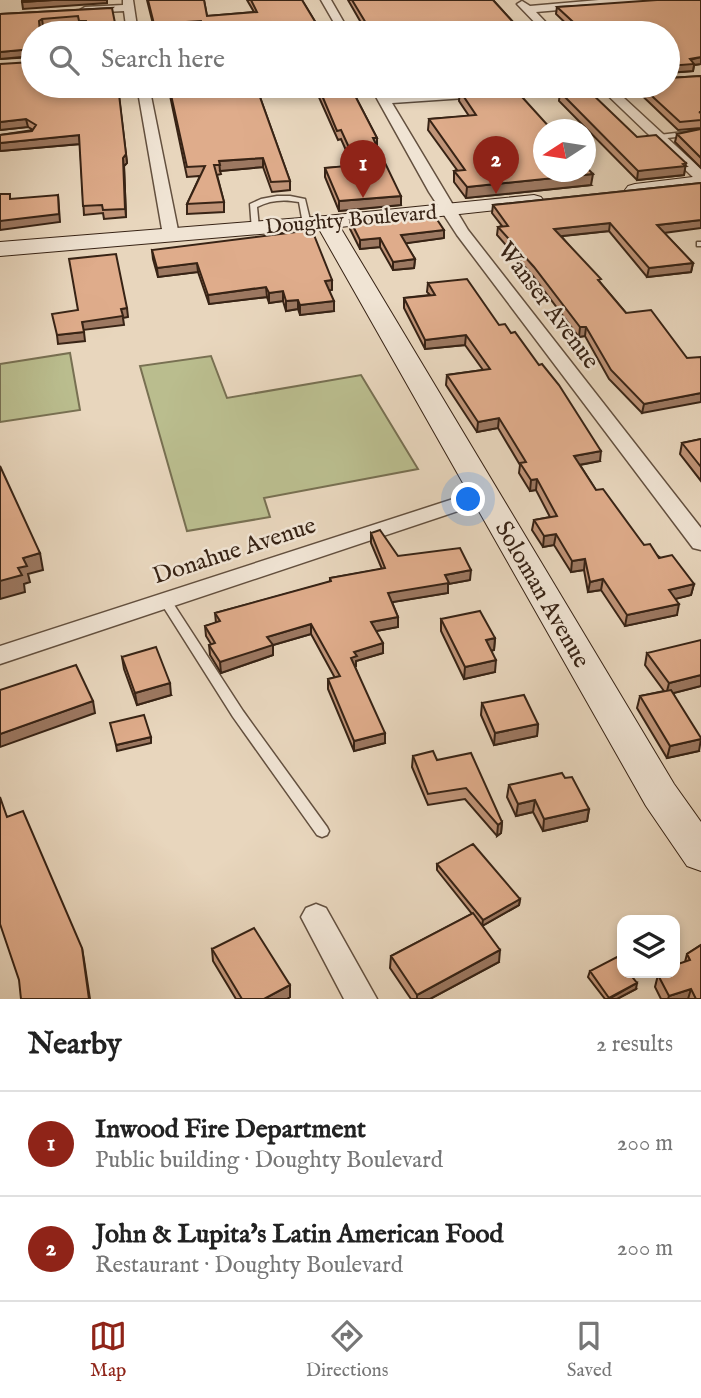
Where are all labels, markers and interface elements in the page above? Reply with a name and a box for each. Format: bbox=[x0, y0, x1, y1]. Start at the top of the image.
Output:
search box bbox=[21, 21, 680, 98]
icon: search bbox=[45, 41, 83, 79]
text: Search here bbox=[101, 43, 225, 76]
north arrow bbox=[533, 119, 596, 182]
pin: 2 bbox=[473, 136, 519, 194]
pin: 1 bbox=[340, 140, 386, 198]
street label: Doughty Boulevard bbox=[264, 199, 439, 241]
street label: Wanser Avenue bbox=[490, 236, 606, 376]
your location bbox=[451, 482, 485, 516]
street label: Donahue Avenue bbox=[149, 510, 320, 592]
street label: Soloman Avenue bbox=[487, 516, 596, 674]
map controls bbox=[617, 915, 680, 978]
button: layers bbox=[617, 915, 680, 978]
text: Nearby bbox=[28, 1026, 121, 1064]
text: 2 results bbox=[596, 1030, 673, 1059]
text: Inwood Fire Department bbox=[95, 1113, 366, 1146]
text: 1 bbox=[47, 1129, 55, 1158]
text: 200 m bbox=[617, 1129, 673, 1158]
text: Public building · Doughty Boulevard bbox=[95, 1146, 443, 1175]
text: John & Lupita's Latin American Food bbox=[95, 1218, 503, 1251]
text: 2 bbox=[46, 1234, 56, 1263]
text: 200 m bbox=[617, 1234, 673, 1263]
text: Restaurant · Doughty Boulevard bbox=[95, 1251, 403, 1280]
tab: Map bbox=[89, 1317, 127, 1383]
tab: Directions bbox=[306, 1317, 388, 1383]
tab: Saved bbox=[567, 1317, 612, 1383]

